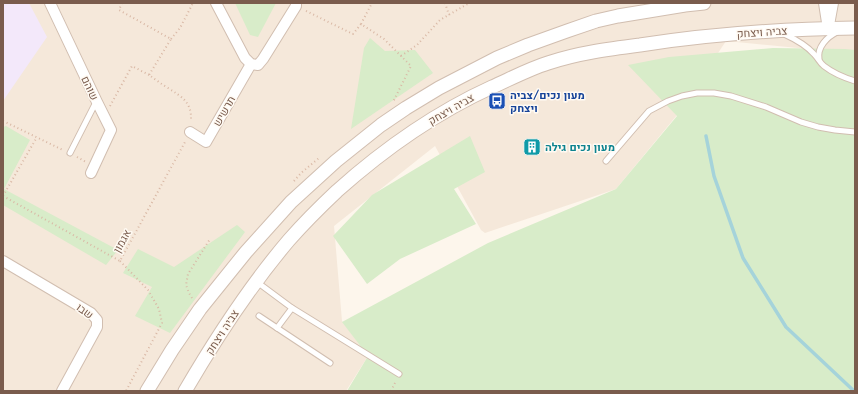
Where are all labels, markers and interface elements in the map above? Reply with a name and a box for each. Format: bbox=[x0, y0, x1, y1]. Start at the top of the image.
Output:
street label: צביה ויצחק bbox=[736, 23, 788, 41]
street label: שוהם bbox=[78, 74, 102, 102]
place label: מעון נכים/צביה ויצחק bbox=[510, 88, 585, 115]
street label: צביה ויצחק bbox=[426, 90, 476, 128]
bus stop icon: מעון נכים/צביה ויצחק bbox=[487, 91, 507, 111]
street label: תרשיש bbox=[210, 93, 238, 129]
building icon: מעון נכים גילה bbox=[522, 137, 542, 157]
place label: מעון נכים גילה bbox=[545, 140, 615, 154]
street label: אגמון bbox=[110, 227, 134, 255]
street label: שבו bbox=[74, 300, 96, 322]
street label: צביה ויצחק bbox=[202, 307, 242, 357]

